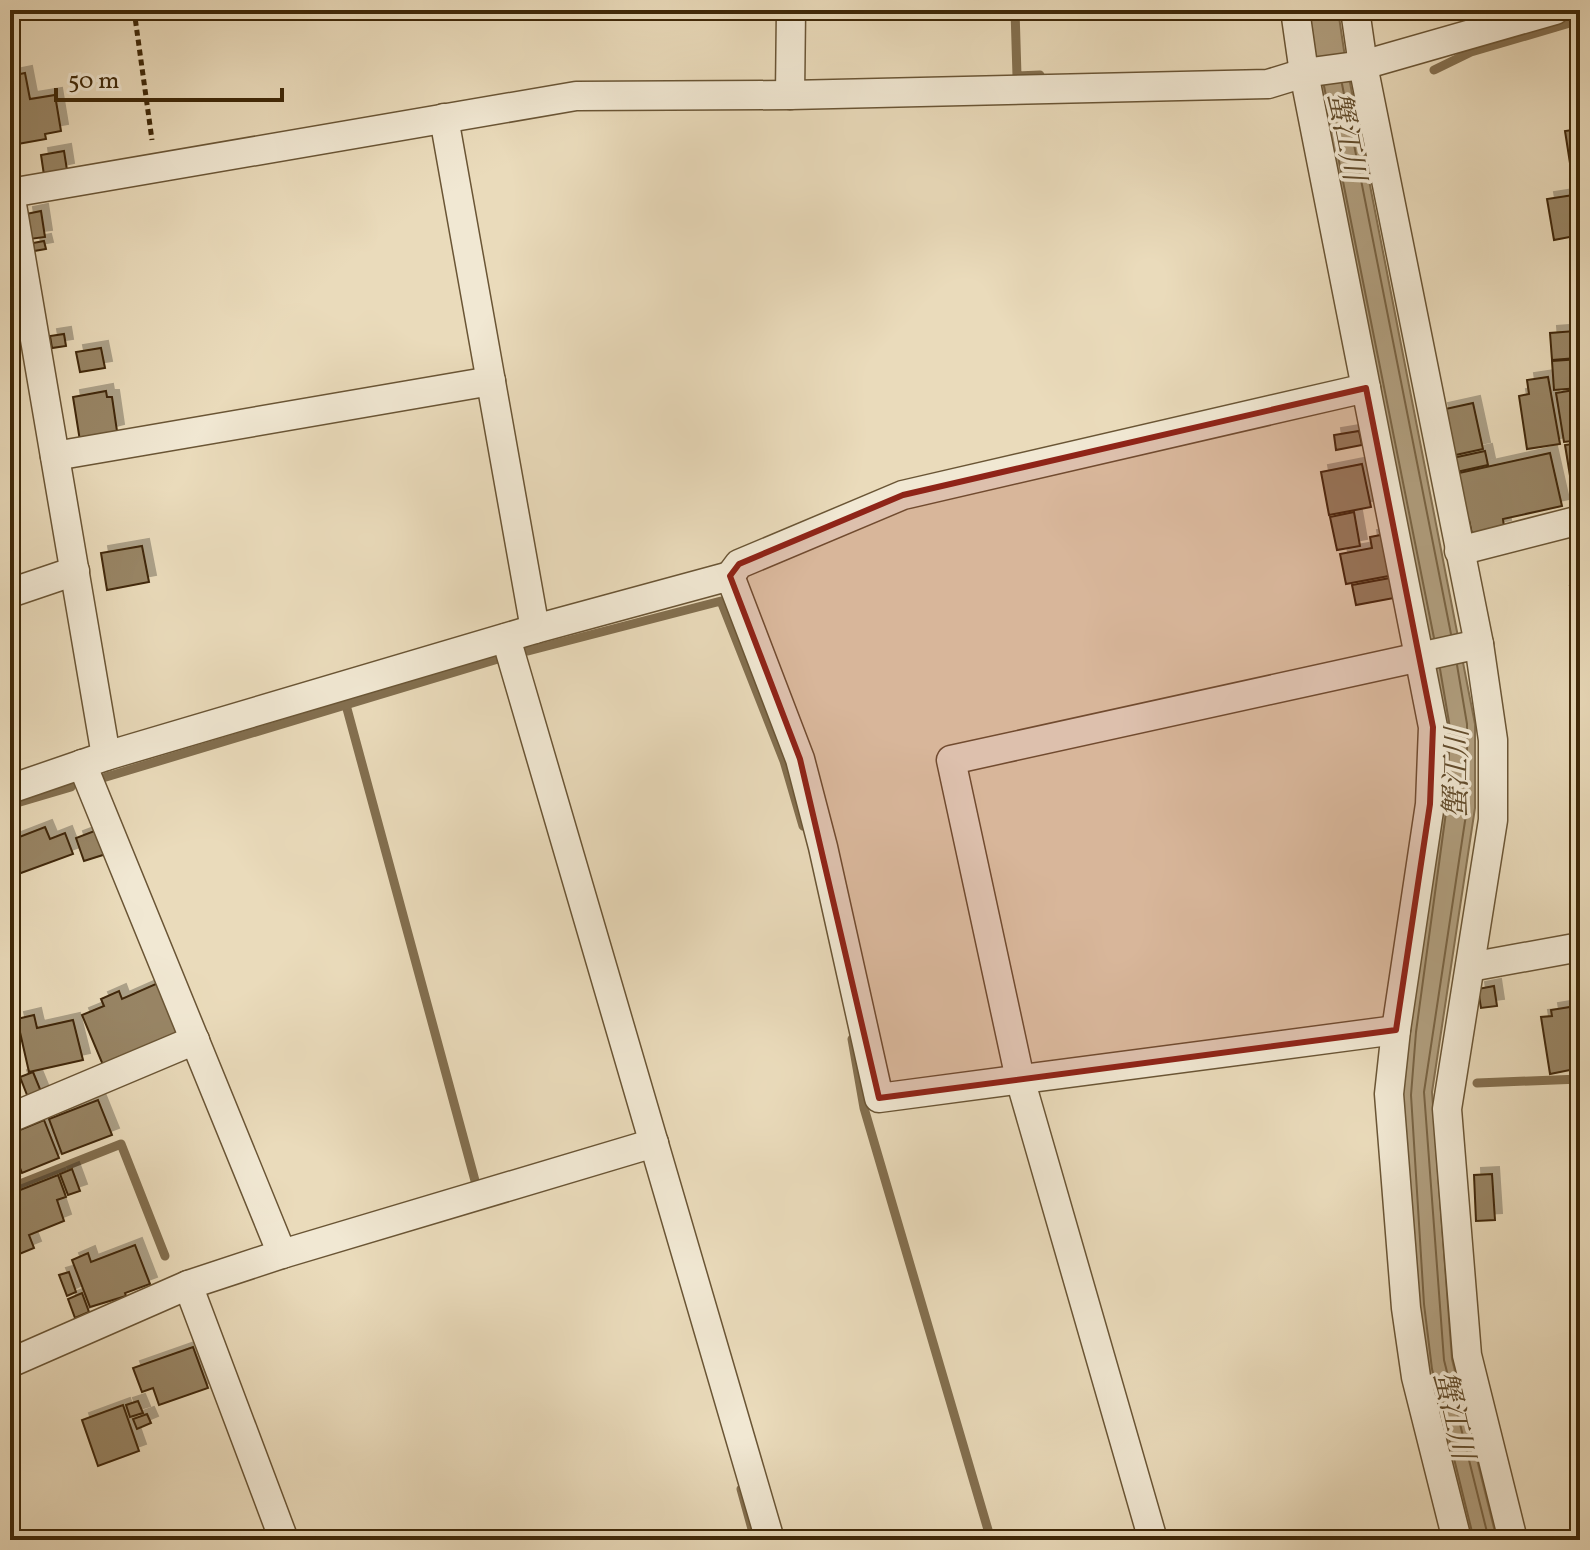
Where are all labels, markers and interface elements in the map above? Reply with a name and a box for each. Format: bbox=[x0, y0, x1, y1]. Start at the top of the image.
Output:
scale bar bbox=[56, 52, 282, 102]
text: 50 m bbox=[68, 65, 120, 99]
water label: 蟹江川 bbox=[1316, 88, 1375, 188]
water label: 蟹江川 bbox=[1436, 725, 1480, 818]
water label: 蟹江川 bbox=[1421, 1367, 1483, 1467]

